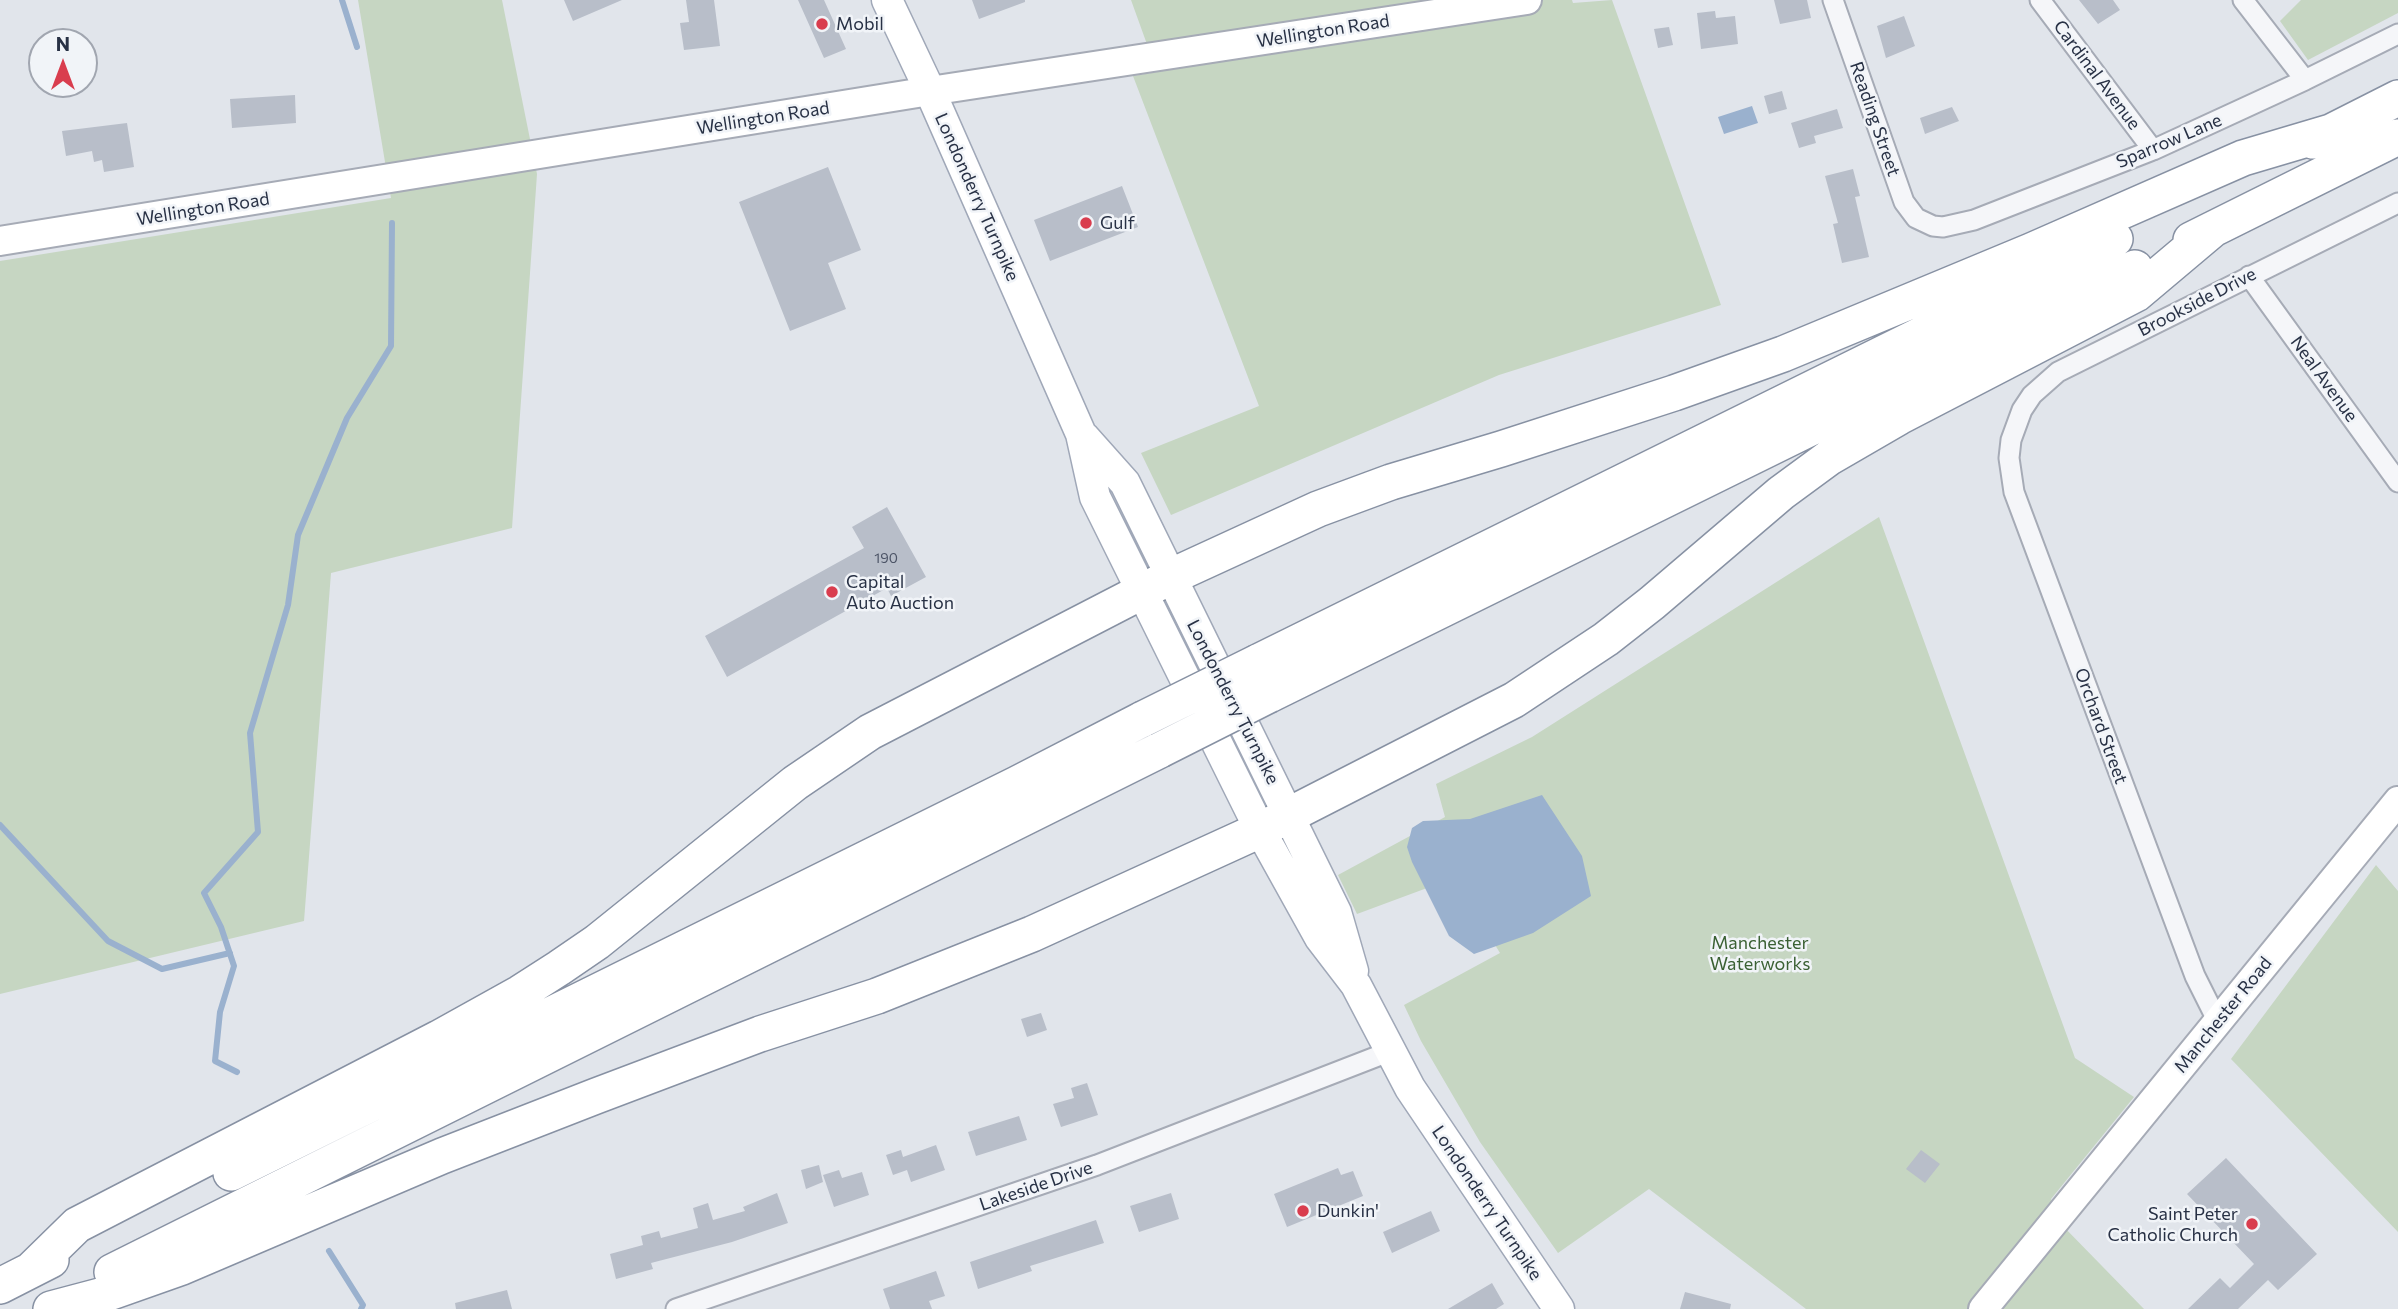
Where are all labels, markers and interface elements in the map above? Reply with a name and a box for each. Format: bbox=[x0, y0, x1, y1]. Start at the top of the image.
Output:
street label: Wellington Road bbox=[1255, 10, 1391, 52]
place label: Mobil bbox=[836, 13, 884, 35]
marker: Mobil bbox=[814, 16, 830, 32]
street label: Cardinal Avenue bbox=[2049, 16, 2145, 134]
north arrow bbox=[28, 28, 98, 98]
text: N bbox=[56, 32, 70, 55]
street label: Reading Street bbox=[1845, 59, 1905, 179]
street label: Wellington Road bbox=[695, 97, 831, 139]
street label: Sparrow Lane bbox=[2113, 109, 2225, 173]
street label: Londonderry Turnpike bbox=[930, 110, 1024, 284]
street label: Wellington Road bbox=[135, 188, 271, 230]
place label: Gulf bbox=[1100, 212, 1135, 234]
marker: Gulf bbox=[1078, 215, 1094, 231]
street label: Brookside Drive bbox=[2134, 263, 2260, 341]
street label: Neal Avenue bbox=[2286, 332, 2362, 426]
house number: 190 bbox=[874, 550, 898, 566]
place label: Capital Auto Auction bbox=[846, 571, 954, 614]
marker: Capital Auto Auction bbox=[824, 584, 840, 600]
street label: Londonderry Turnpike bbox=[1182, 616, 1284, 788]
street label: Orchard Street bbox=[2070, 665, 2132, 787]
park label: Manchester Waterworks bbox=[1710, 932, 1810, 974]
street label: Manchester Road bbox=[2170, 953, 2276, 1077]
street label: Londonderry Turnpike bbox=[1427, 1122, 1547, 1284]
street label: Lakeside Drive bbox=[977, 1157, 1095, 1215]
place label: Dunkin' bbox=[1317, 1200, 1379, 1222]
marker: Dunkin' bbox=[1295, 1203, 1311, 1219]
place label: Saint Peter Catholic Church bbox=[2107, 1203, 2238, 1246]
marker: Saint Peter Catholic Church bbox=[2244, 1216, 2260, 1232]

